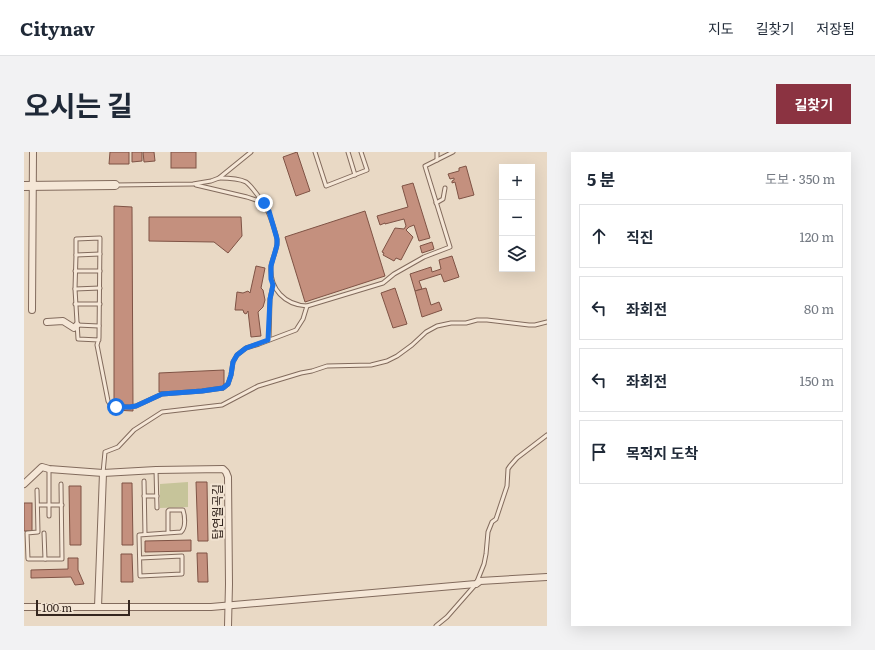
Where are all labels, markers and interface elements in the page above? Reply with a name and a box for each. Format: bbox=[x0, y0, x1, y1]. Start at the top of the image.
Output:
text: Citynav bbox=[20, 14, 95, 42]
text: 지도 bbox=[708, 18, 734, 38]
text: 길찾기 bbox=[756, 18, 794, 38]
text: 저장됨 bbox=[816, 18, 855, 38]
text: 오시는 길 bbox=[24, 83, 133, 125]
button: 길찾기 bbox=[776, 84, 851, 124]
map controls bbox=[499, 164, 535, 272]
button: + bbox=[499, 164, 535, 200]
text: 5 분 bbox=[587, 166, 615, 191]
text: 도보 · 350 m bbox=[765, 169, 835, 188]
route end bbox=[255, 194, 273, 212]
button: − bbox=[499, 200, 535, 236]
icon: ahead bbox=[588, 225, 610, 247]
text: 직진 bbox=[626, 225, 654, 248]
text: 120 m bbox=[799, 227, 834, 246]
button: layers bbox=[499, 236, 535, 272]
icon: left bbox=[588, 297, 610, 319]
text: 좌회전 bbox=[626, 297, 667, 320]
text: 80 m bbox=[804, 299, 834, 318]
icon: left bbox=[588, 369, 610, 391]
text: 좌회전 bbox=[626, 369, 667, 392]
text: 150 m bbox=[799, 371, 834, 390]
route start bbox=[107, 398, 125, 416]
icon: arrive bbox=[588, 441, 610, 463]
text: 목적지 도착 bbox=[626, 441, 698, 464]
street label: 탑연월곡길 bbox=[208, 484, 226, 540]
scale bar bbox=[36, 598, 130, 617]
text: 100 m bbox=[42, 599, 72, 615]

